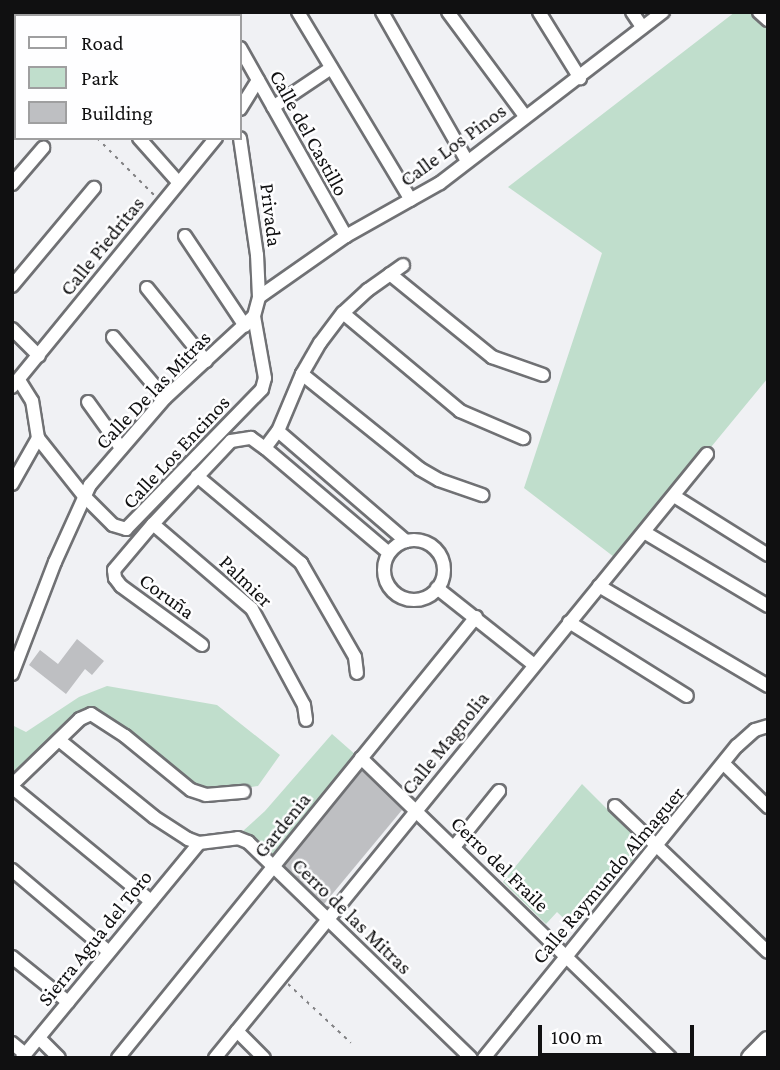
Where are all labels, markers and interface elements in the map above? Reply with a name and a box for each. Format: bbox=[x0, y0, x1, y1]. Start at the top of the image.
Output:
legend bbox=[14, 14, 242, 140]
text: Road bbox=[81, 31, 124, 55]
text: Park bbox=[81, 66, 118, 90]
street label: Calle del Castillo bbox=[264, 66, 354, 200]
street label: Calle Los Pinos bbox=[395, 98, 511, 192]
text: Building bbox=[81, 101, 153, 125]
street label: Privada bbox=[255, 182, 287, 248]
street label: Calle Piedritas bbox=[54, 191, 150, 301]
street label: Calle De las Mitras bbox=[90, 325, 216, 455]
street label: Calle Los Encinos bbox=[117, 390, 235, 514]
street label: Palmier bbox=[214, 550, 278, 612]
street label: Coruña bbox=[134, 567, 200, 625]
street label: Calle Magnolia bbox=[396, 686, 494, 800]
street label: Calle Raymundo Almaguer bbox=[526, 781, 690, 969]
street label: Gardenia bbox=[248, 787, 316, 863]
street label: Cerro del Fraile bbox=[445, 811, 555, 917]
street label: Cerro de las Mitras bbox=[287, 852, 417, 980]
street label: Sierra Agua del Toro bbox=[32, 865, 158, 1011]
scale bar bbox=[542, 1010, 698, 1054]
text: 100 m bbox=[551, 1025, 603, 1049]

